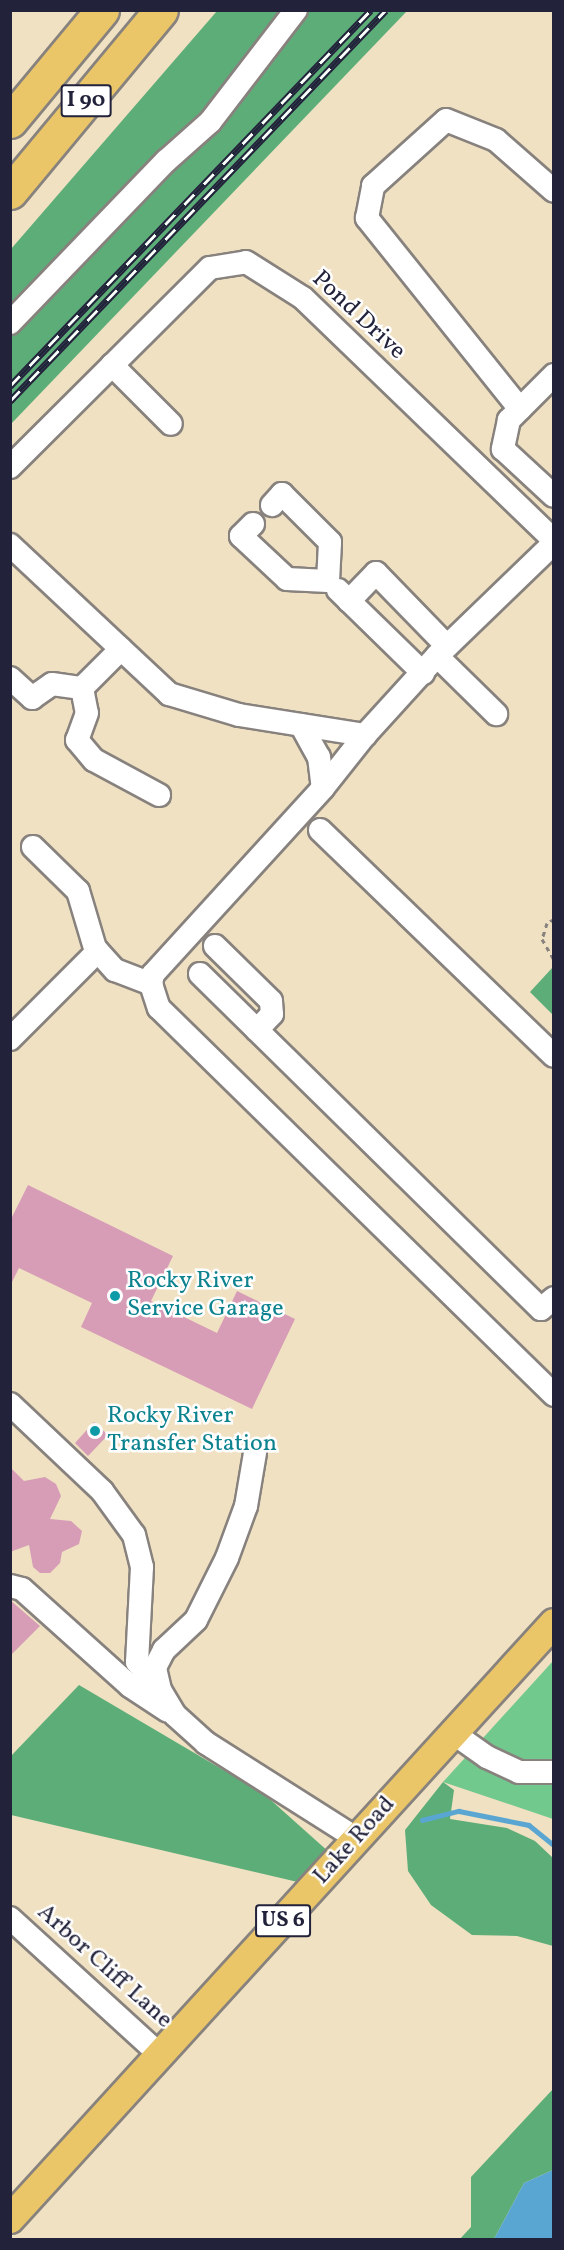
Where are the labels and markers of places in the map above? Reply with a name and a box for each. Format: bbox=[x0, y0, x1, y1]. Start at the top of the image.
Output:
place label: Rocky River Service Garage bbox=[127, 1268, 284, 1324]
marker: Rocky River Service Garage bbox=[108, 1289, 122, 1303]
place label: Rocky River Transfer Station bbox=[107, 1403, 277, 1459]
marker: Rocky River Transfer Station bbox=[88, 1424, 102, 1438]

